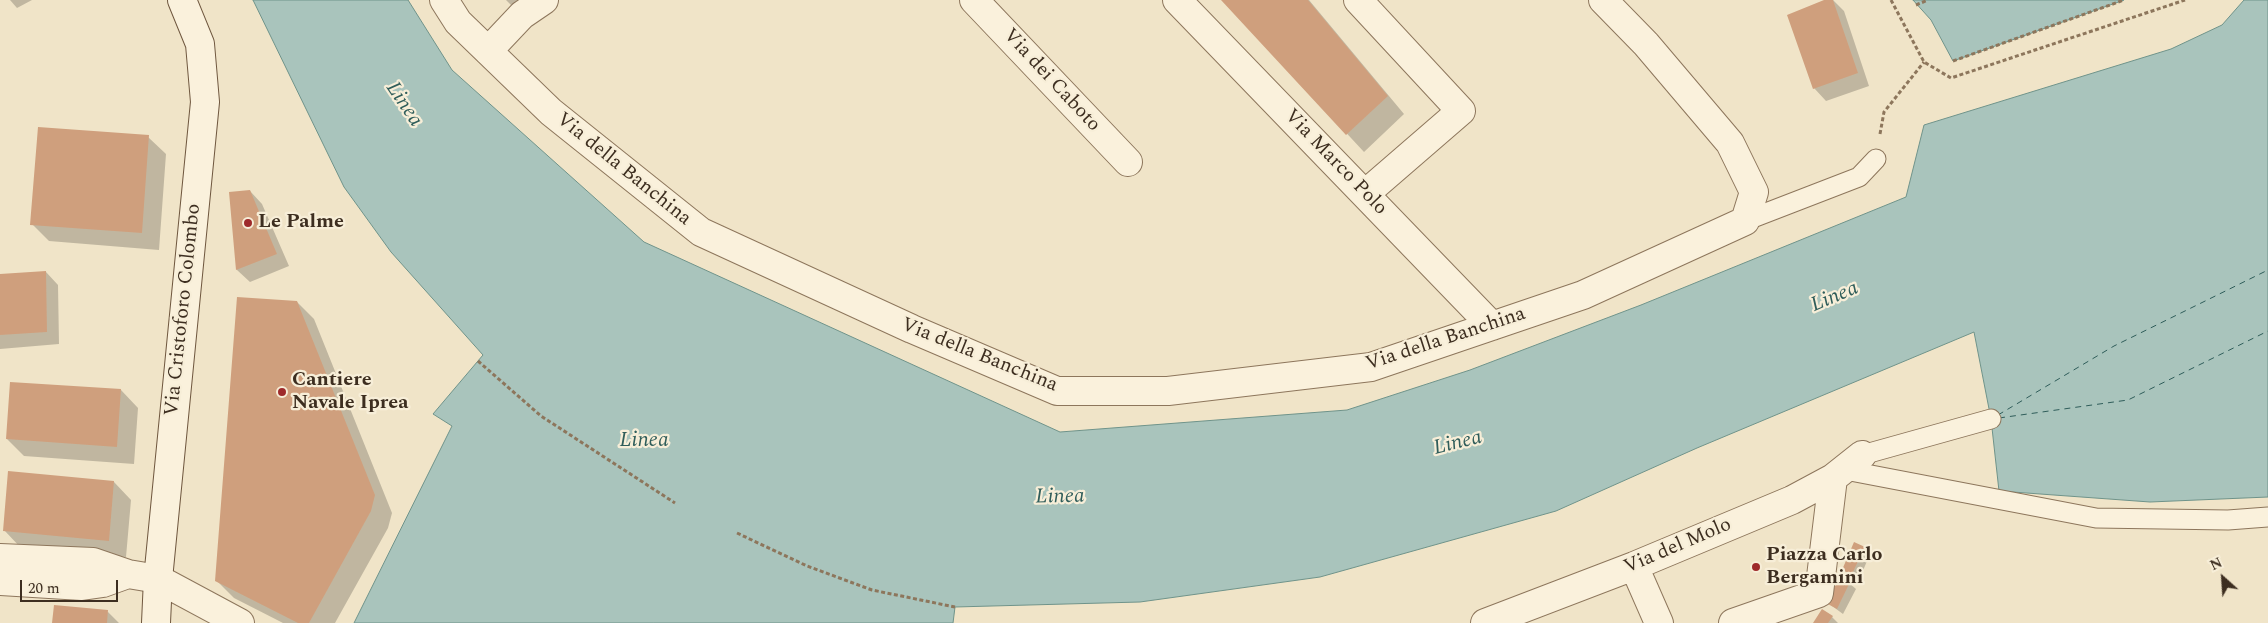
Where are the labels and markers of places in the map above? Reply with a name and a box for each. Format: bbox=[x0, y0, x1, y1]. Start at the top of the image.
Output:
place label: Le Palme bbox=[258, 211, 344, 235]
marker: Le Palme bbox=[242, 217, 254, 229]
place label: Cantiere Navale Iprea bbox=[292, 369, 409, 416]
marker: Cantiere Navale Iprea bbox=[276, 386, 288, 398]
place label: Piazza Carlo Bergamini bbox=[1766, 544, 1882, 591]
marker: Piazza Carlo Bergamini bbox=[1750, 561, 1762, 573]

